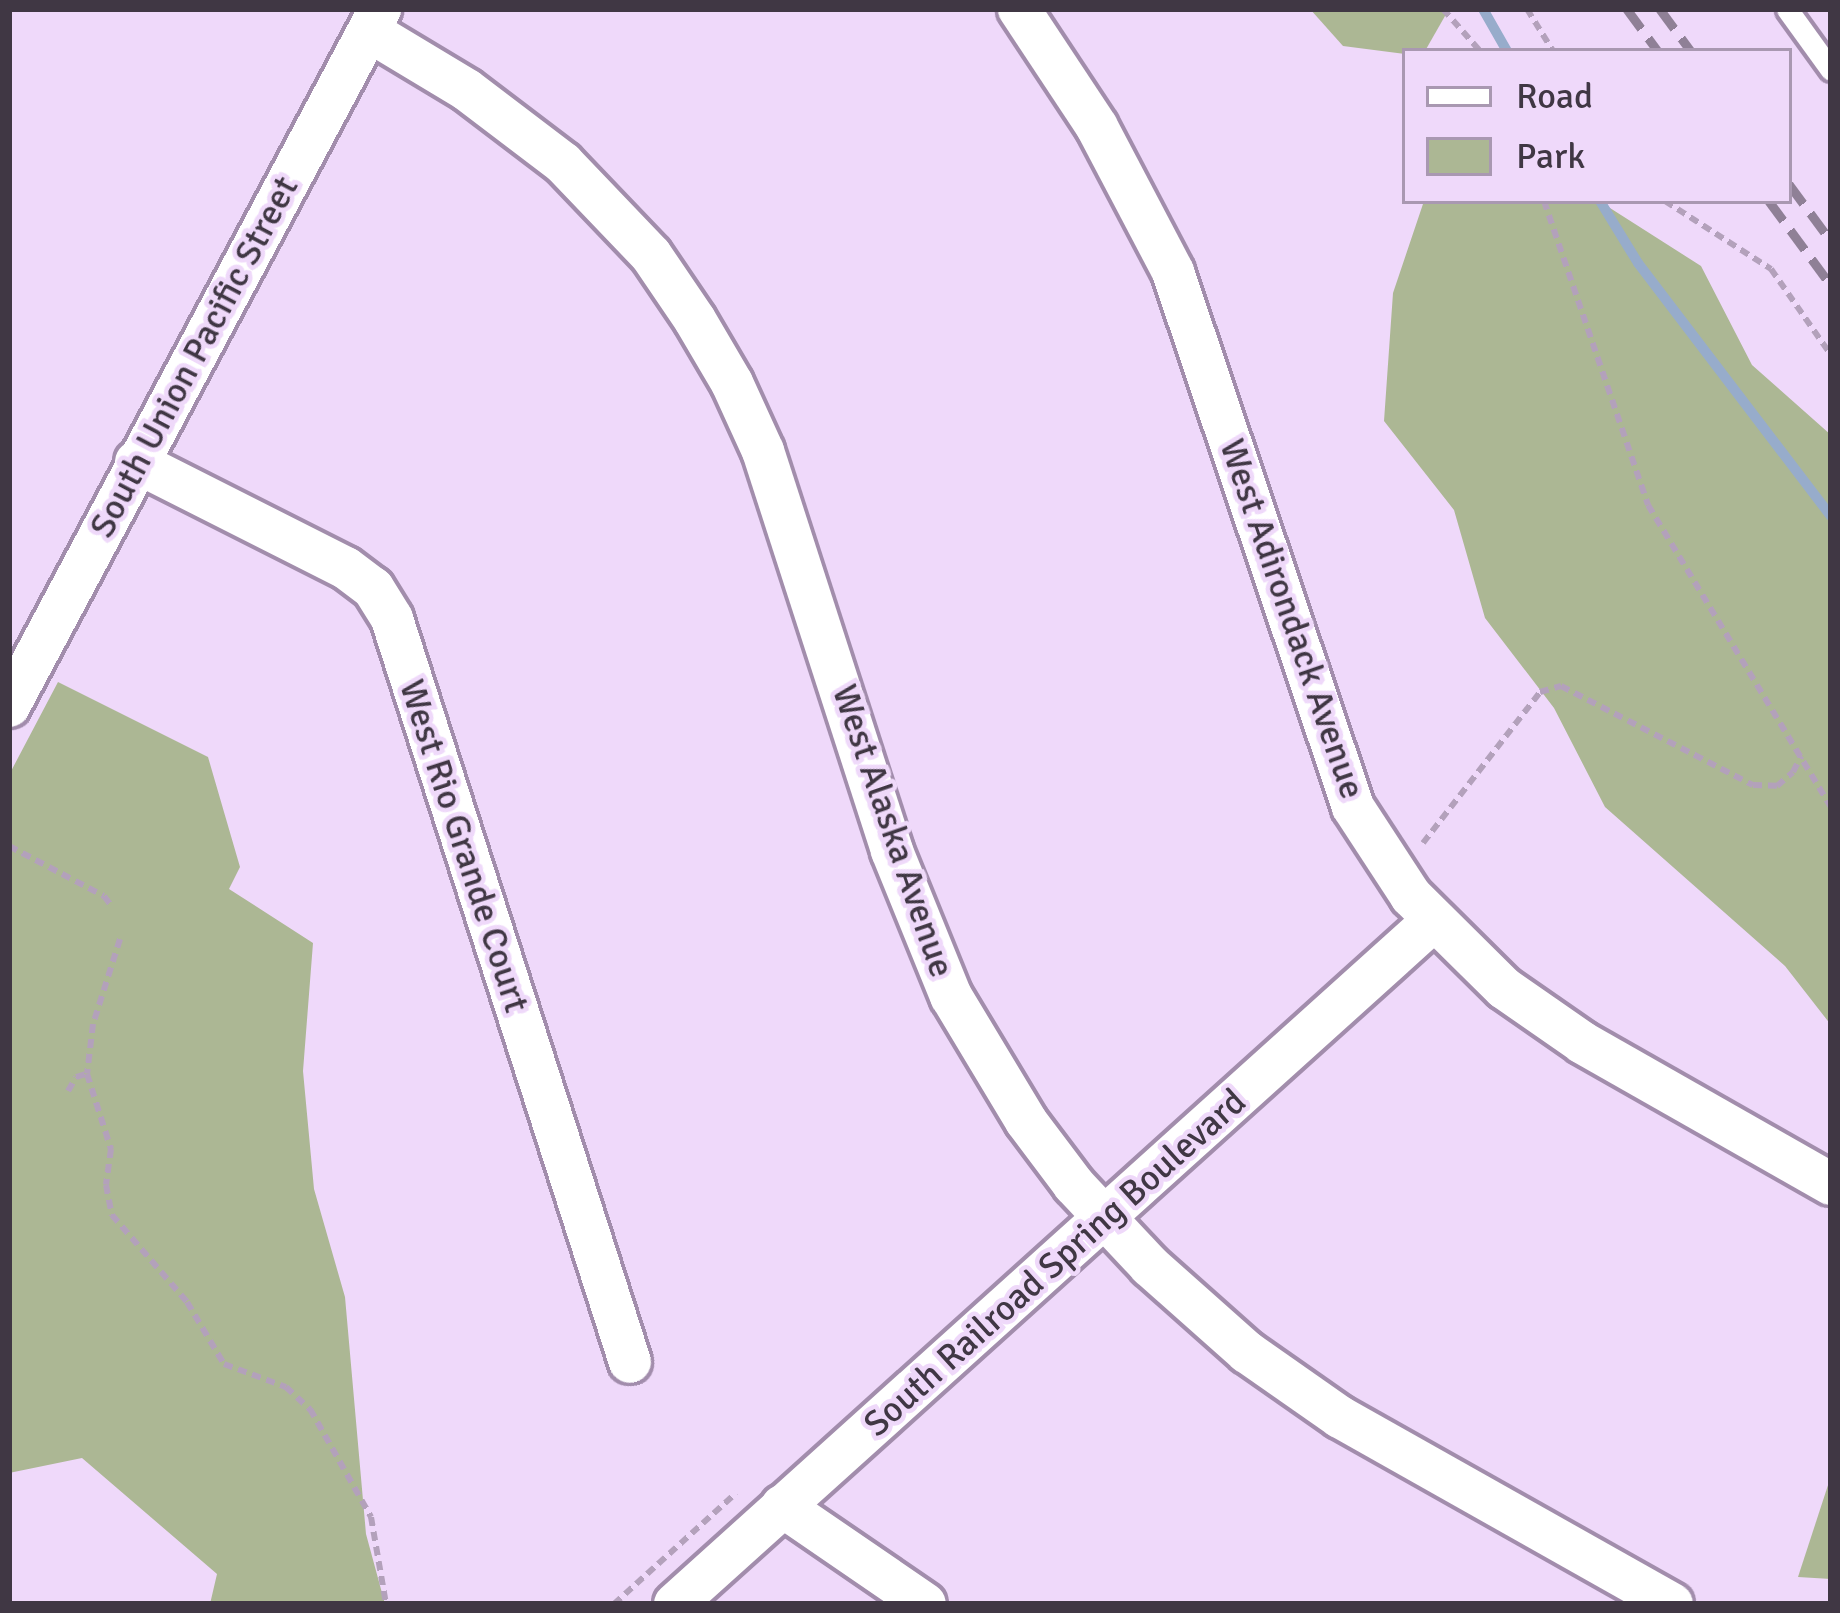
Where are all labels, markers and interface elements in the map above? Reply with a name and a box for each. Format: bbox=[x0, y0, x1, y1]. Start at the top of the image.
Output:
legend bbox=[1402, 48, 1792, 204]
text: Road bbox=[1516, 74, 1593, 119]
text: Park bbox=[1516, 134, 1585, 179]
street label: South Union Pacific Street bbox=[80, 169, 308, 545]
street label: West Adirondack Avenue bbox=[1210, 433, 1374, 805]
street label: West Rio Grande Court bbox=[390, 674, 538, 1018]
street label: West Alaska Avenue bbox=[823, 679, 963, 983]
street label: South Railroad Spring Boulevard bbox=[855, 1080, 1255, 1446]

